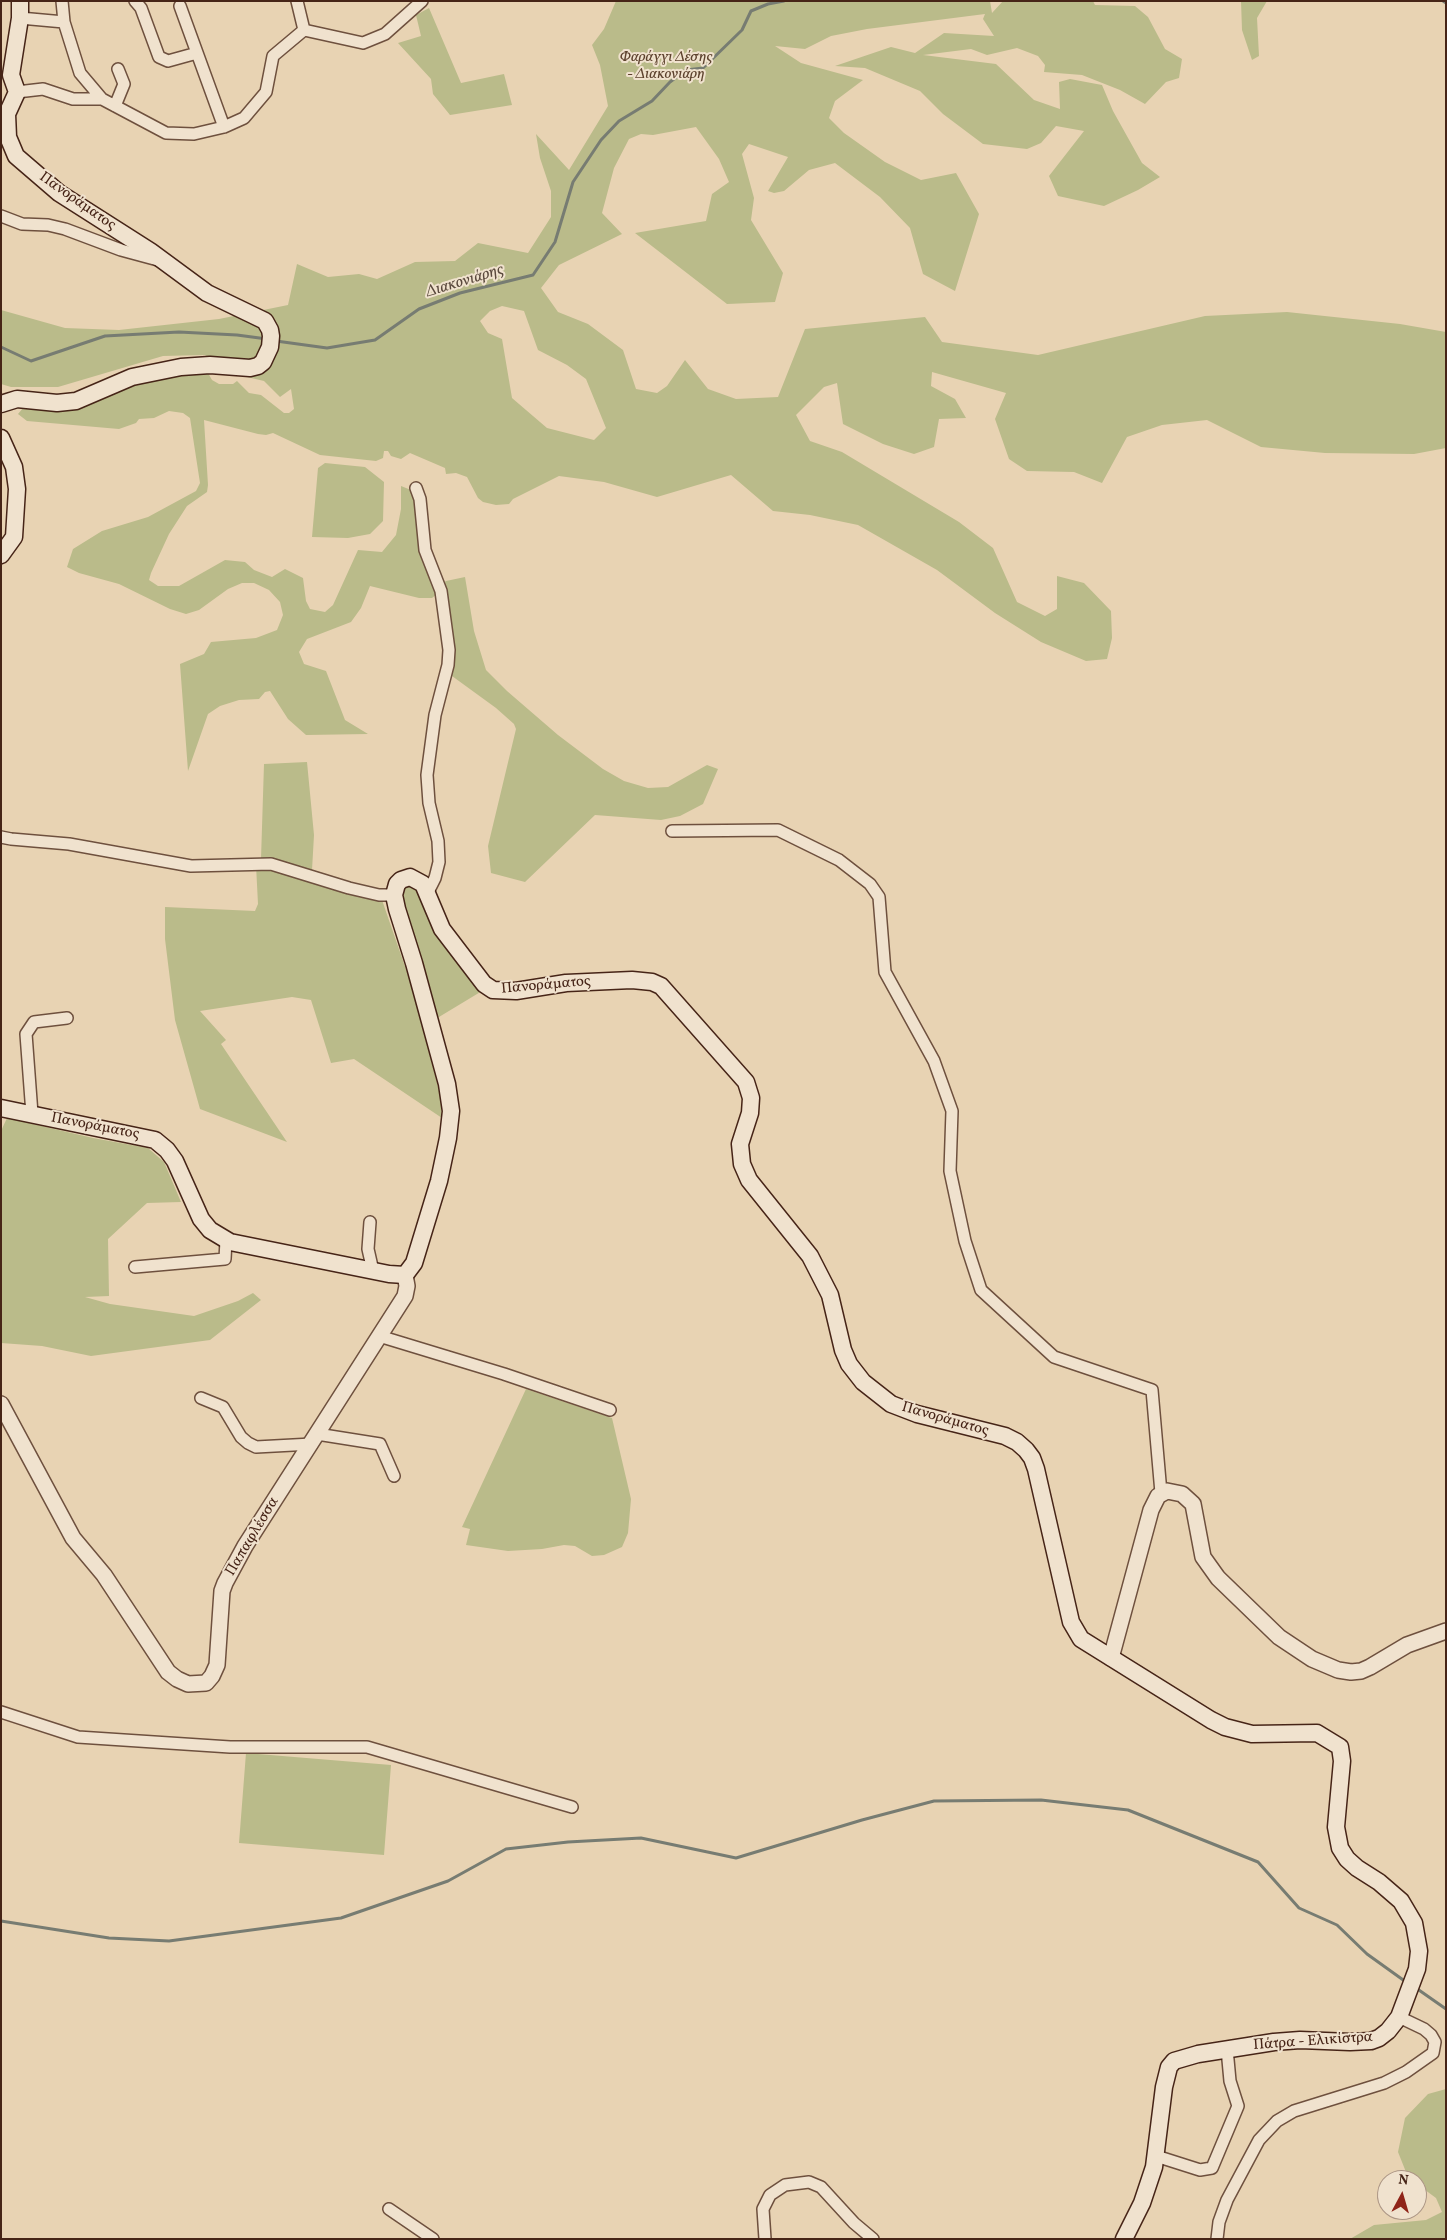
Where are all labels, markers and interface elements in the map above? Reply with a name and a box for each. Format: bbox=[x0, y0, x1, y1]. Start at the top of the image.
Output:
park label: Φαράγγι Δέσης - Διακονιάρη bbox=[620, 49, 712, 84]
street label: Πανοράματος bbox=[35, 169, 119, 235]
water label: Διακονιάρης bbox=[424, 261, 506, 303]
street label: Πανοράματος bbox=[501, 973, 591, 999]
street label: Πανοράματος bbox=[49, 1110, 141, 1144]
street label: Πανοράματος bbox=[899, 1399, 991, 1441]
street label: Παπαφλέσσα bbox=[222, 1494, 284, 1580]
street label: Πάτρα - Ελικίστρα bbox=[1253, 2029, 1373, 2055]
north arrow bbox=[1377, 2170, 1427, 2220]
text: N bbox=[1397, 2171, 1410, 2191]

